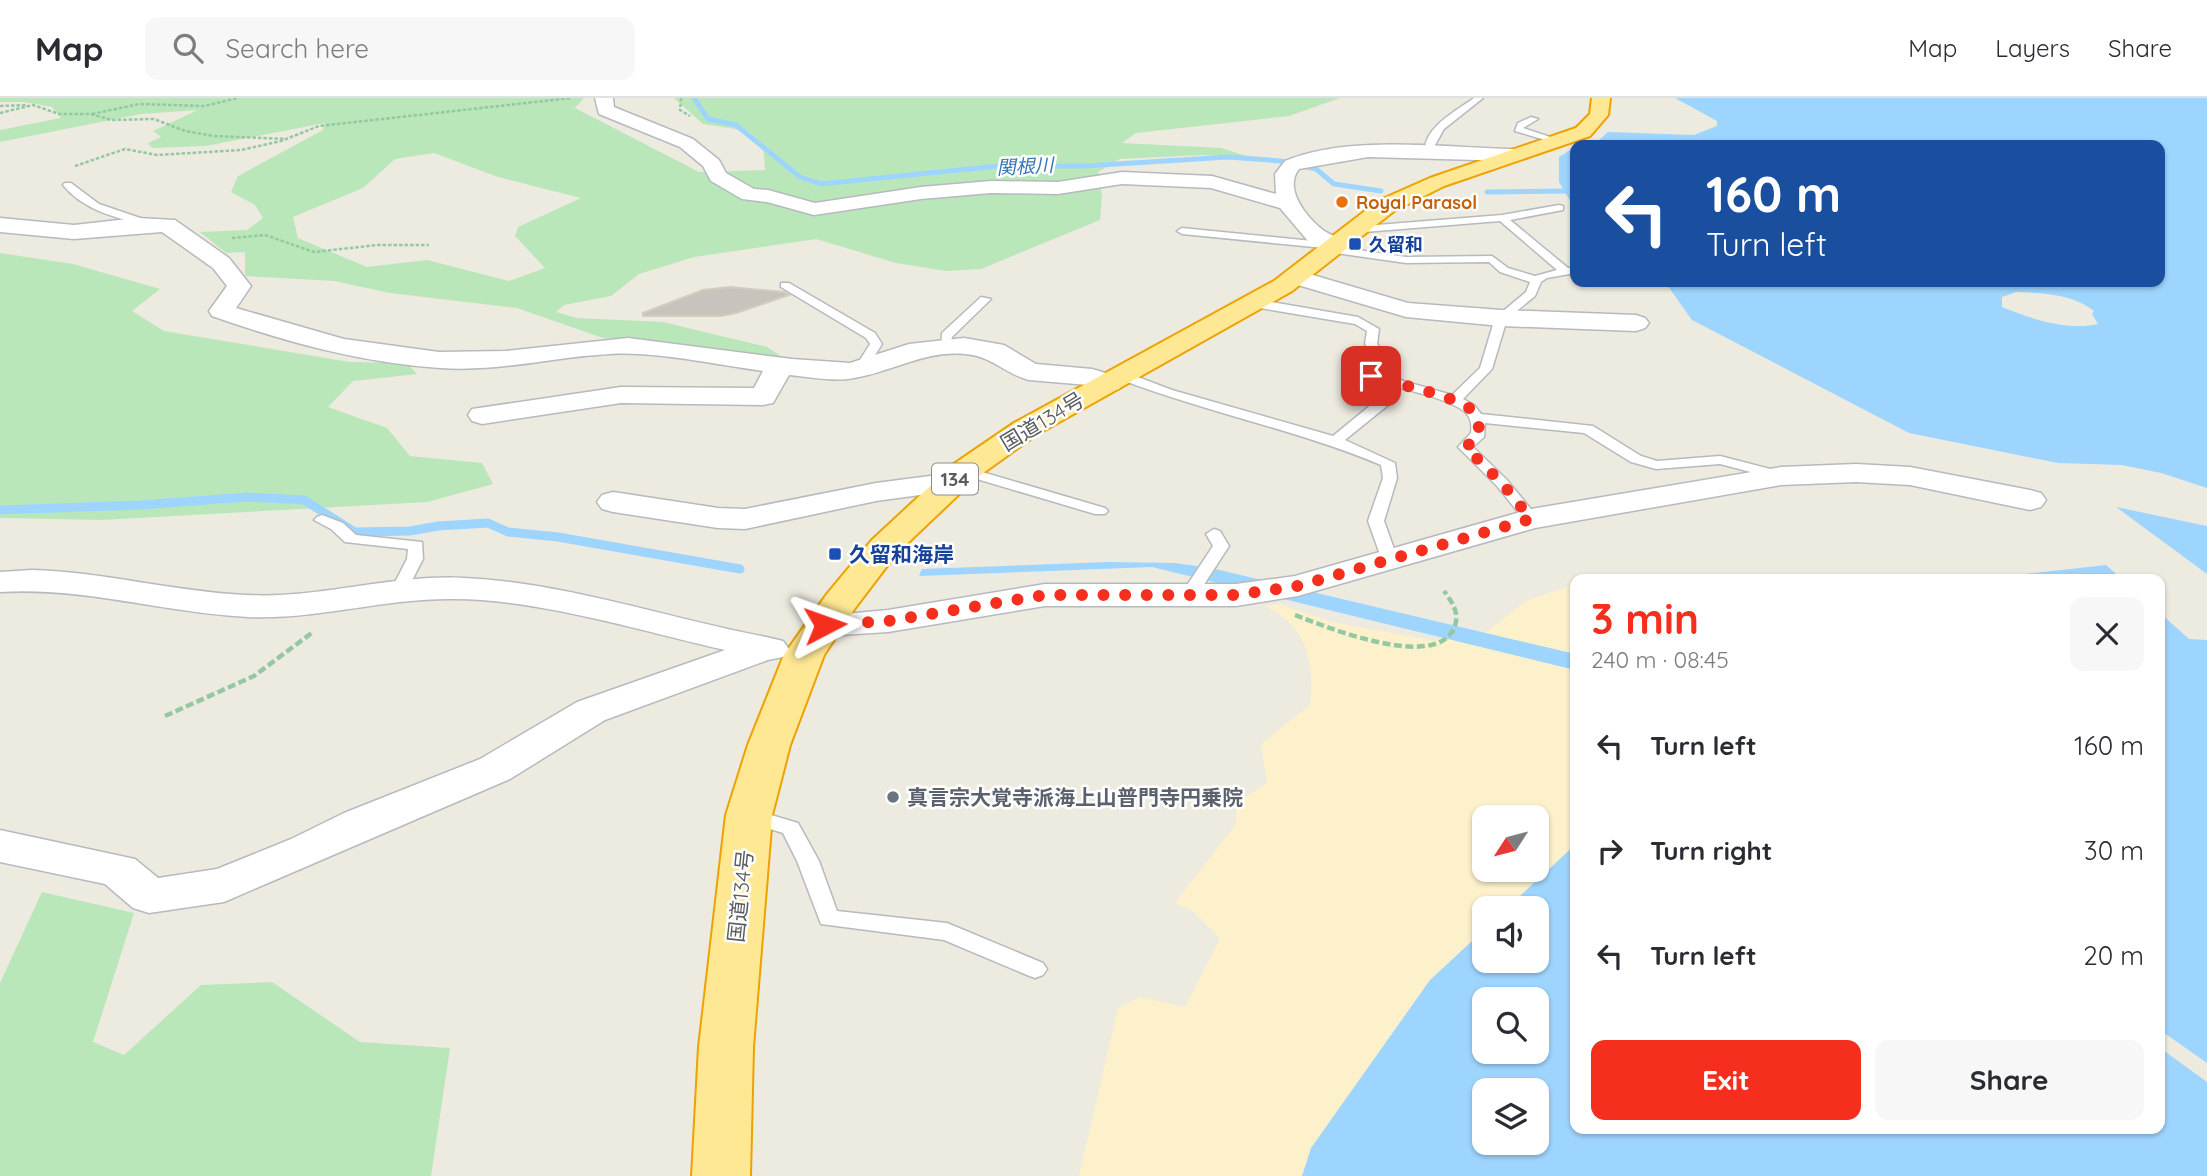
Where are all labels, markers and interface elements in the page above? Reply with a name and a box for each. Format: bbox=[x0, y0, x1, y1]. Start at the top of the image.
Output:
search box bbox=[145, 17, 635, 80]
text: Map bbox=[35, 28, 103, 69]
icon: search bbox=[169, 29, 207, 67]
text: Search here bbox=[225, 32, 369, 65]
text: Map bbox=[1908, 33, 1957, 63]
text: Layers bbox=[1995, 33, 2070, 63]
text: Share bbox=[2108, 33, 2172, 63]
water label: 関根川 bbox=[996, 152, 1056, 179]
text: 160 m bbox=[1706, 163, 1841, 224]
icon: left bbox=[1591, 168, 1682, 259]
place label: Royal Parasol bbox=[1356, 191, 1477, 214]
marker: Royal Parasol bbox=[1334, 194, 1350, 210]
text: Turn left bbox=[1706, 224, 1827, 264]
place label: 久留和 bbox=[1369, 233, 1423, 256]
marker: 久留和 bbox=[1347, 236, 1363, 252]
pin bbox=[1341, 346, 1401, 406]
icon: arrive bbox=[1352, 357, 1390, 395]
street label: 国道134号 bbox=[996, 386, 1088, 456]
road number: 134 bbox=[932, 464, 978, 494]
place label: 久留和海岸 bbox=[849, 541, 954, 567]
marker: 久留和海岸 bbox=[827, 546, 843, 562]
position arrow bbox=[788, 588, 862, 662]
text: 3 min bbox=[1591, 592, 1699, 645]
button: close bbox=[2070, 597, 2144, 671]
text: 240 m · 08:45 bbox=[1591, 645, 1729, 674]
icon: left bbox=[1591, 727, 1629, 765]
text: Turn left bbox=[1650, 729, 1757, 762]
text: 160 m bbox=[2074, 729, 2144, 762]
place label: 真言宗大覚寺派海上山普門寺円乗院 bbox=[907, 784, 1243, 810]
marker: 真言宗大覚寺派海上山普門寺円乗院 bbox=[885, 789, 901, 805]
north arrow bbox=[1472, 805, 1549, 882]
map controls bbox=[1472, 805, 1549, 1155]
icon: right bbox=[1591, 832, 1629, 870]
text: Turn right bbox=[1650, 834, 1772, 867]
text: 30 m bbox=[2084, 834, 2144, 867]
street label: 国道134号 bbox=[722, 848, 758, 944]
button: sound bbox=[1472, 896, 1549, 973]
icon: left bbox=[1591, 937, 1629, 975]
text: Turn left bbox=[1650, 939, 1757, 972]
text: 20 m bbox=[2083, 939, 2144, 972]
button: search bbox=[1472, 987, 1549, 1064]
button: Exit bbox=[1591, 1040, 1861, 1120]
button: Share bbox=[1875, 1040, 2144, 1120]
button: layers bbox=[1472, 1078, 1549, 1155]

